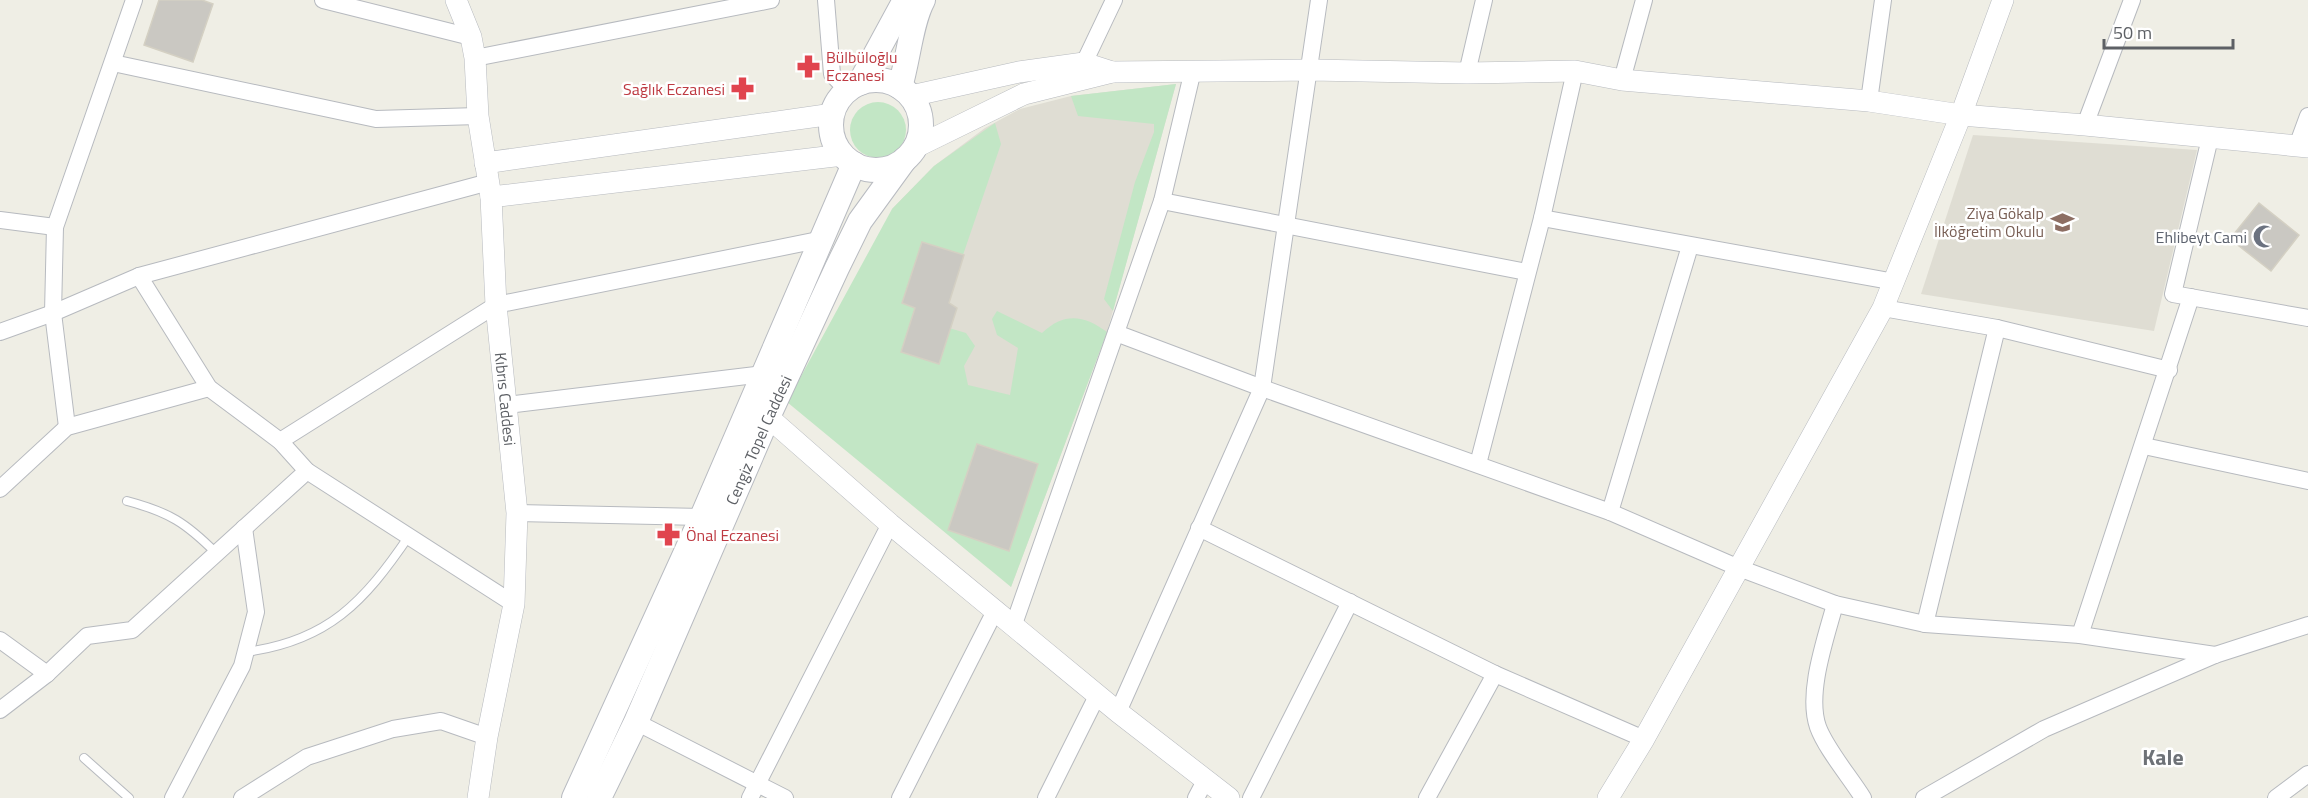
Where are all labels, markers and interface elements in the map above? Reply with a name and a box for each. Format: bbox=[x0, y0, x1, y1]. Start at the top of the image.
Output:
scale bar bbox=[2104, 12, 2233, 50]
text: 50 m bbox=[2113, 19, 2152, 46]
place label: Bülbüloğlu Eczanesi bbox=[826, 45, 898, 87]
pharmacy icon: Bülbüloğlu Eczanesi bbox=[795, 53, 821, 79]
pharmacy icon: Sağlık Eczanesi bbox=[730, 76, 756, 102]
place label: Sağlık Eczanesi bbox=[623, 77, 725, 101]
place label: Ziya Gökalp İlköğretim Okulu bbox=[1934, 201, 2044, 243]
school or university icon: Ziya Gökalp İlköğretim Okulu bbox=[2049, 209, 2075, 235]
mosque icon: Ehlibeyt Cami bbox=[2252, 224, 2278, 250]
place label: Ehlibeyt Cami bbox=[2156, 225, 2247, 249]
street label: Kıbrıs Caddesi bbox=[489, 351, 522, 447]
street label: Cengiz Topel Caddesi bbox=[719, 371, 798, 509]
pharmacy icon: Önal Eczanesi bbox=[655, 522, 681, 548]
place label: Önal Eczanesi bbox=[686, 523, 779, 547]
district label: Kale bbox=[2142, 740, 2184, 774]

